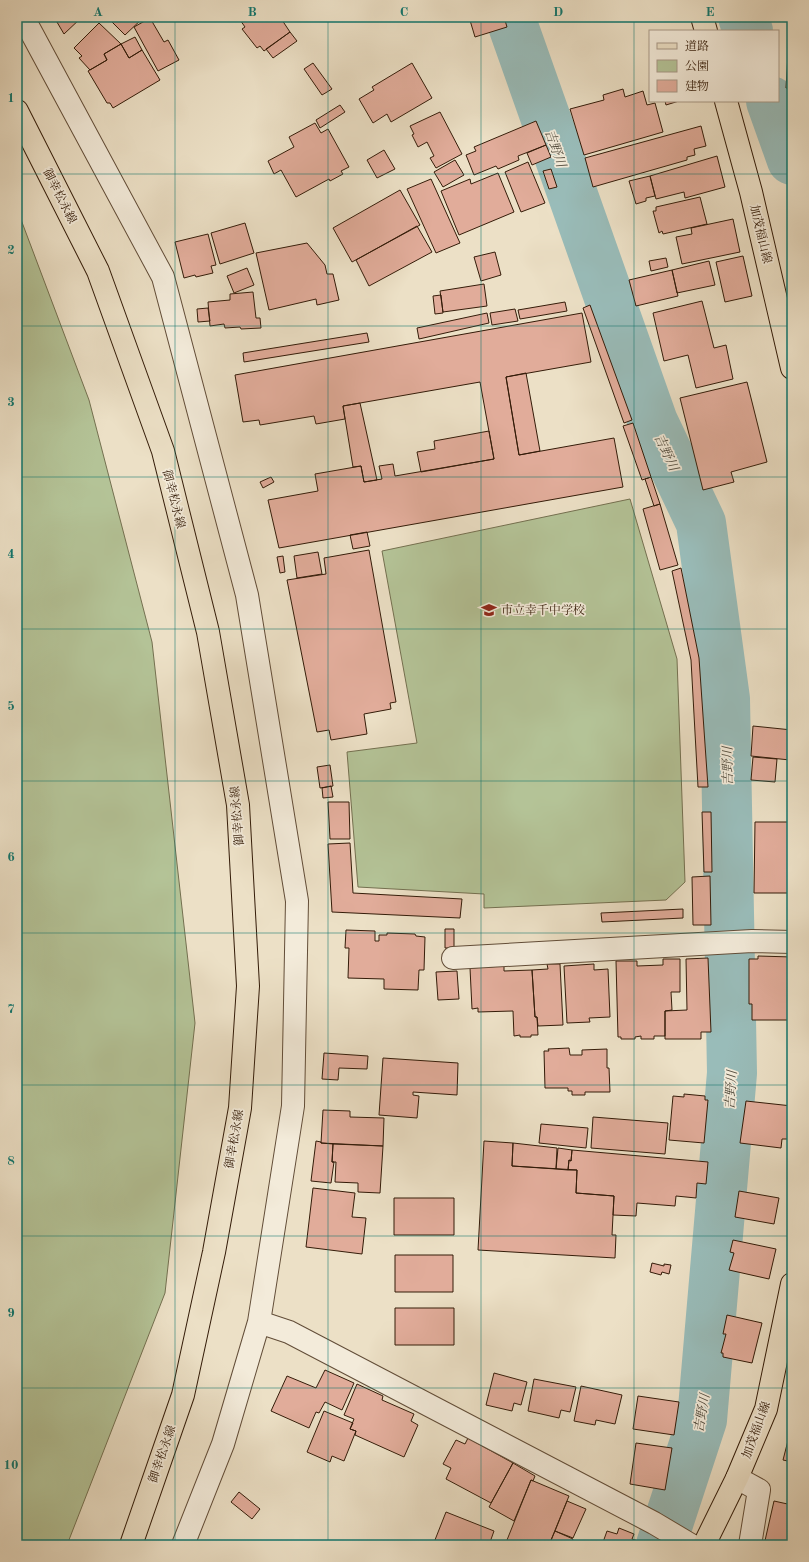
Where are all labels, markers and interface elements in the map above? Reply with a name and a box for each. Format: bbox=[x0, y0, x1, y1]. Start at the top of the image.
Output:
text: A bbox=[93, 6, 103, 19]
text: B bbox=[247, 6, 257, 19]
text: C bbox=[400, 6, 408, 19]
text: D bbox=[553, 6, 563, 19]
text: E bbox=[706, 6, 715, 19]
legend bbox=[649, 30, 779, 102]
text: 道路 bbox=[685, 39, 709, 53]
text: 公園 bbox=[685, 60, 709, 73]
text: 建物 bbox=[685, 79, 709, 93]
text: 1 bbox=[7, 92, 15, 105]
water label: 吉野川 bbox=[542, 128, 569, 171]
street label: 御幸松永線 bbox=[40, 166, 80, 226]
street label: 加茂福山線 bbox=[747, 203, 775, 265]
text: 2 bbox=[7, 244, 15, 257]
text: 3 bbox=[7, 396, 15, 409]
water label: 吉野川 bbox=[652, 432, 682, 475]
street label: 御幸松永線 bbox=[160, 468, 188, 530]
text: 4 bbox=[7, 548, 15, 561]
school or university icon: 市立幸千中学校 bbox=[480, 601, 498, 619]
place label: 市立幸千中学校 bbox=[501, 603, 585, 617]
text: 5 bbox=[7, 700, 15, 713]
water label: 吉野川 bbox=[721, 744, 735, 786]
street label: 御幸松永線 bbox=[227, 785, 247, 847]
text: 6 bbox=[7, 851, 15, 864]
text: 7 bbox=[7, 1003, 15, 1016]
water label: 吉野川 bbox=[723, 1068, 739, 1110]
street label: 御幸松永線 bbox=[222, 1108, 246, 1170]
text: 8 bbox=[7, 1155, 15, 1168]
text: 9 bbox=[7, 1307, 15, 1320]
water label: 吉野川 bbox=[692, 1391, 713, 1434]
street label: 加茂福山線 bbox=[739, 1399, 773, 1461]
street label: 御幸松永線 bbox=[146, 1423, 178, 1485]
text: 10 bbox=[3, 1459, 19, 1472]

